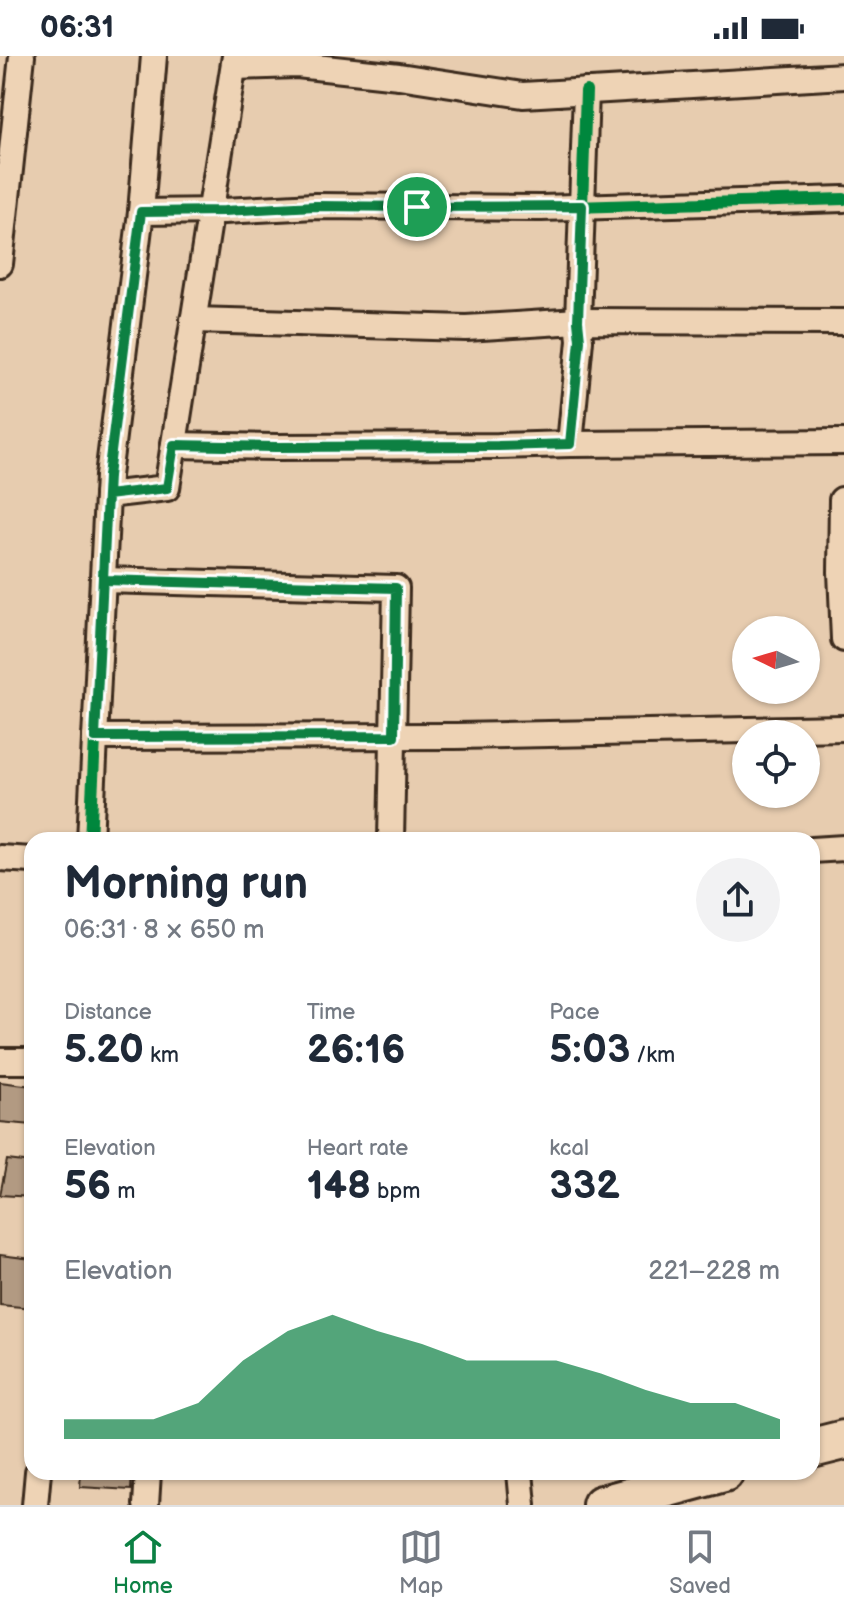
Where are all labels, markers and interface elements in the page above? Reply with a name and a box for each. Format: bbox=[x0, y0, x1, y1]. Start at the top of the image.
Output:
text: 06:31 bbox=[40, 10, 114, 46]
pin bbox=[383, 173, 451, 241]
icon: arrive bbox=[395, 185, 439, 229]
north arrow bbox=[732, 616, 820, 704]
map controls bbox=[732, 616, 820, 808]
button: locate bbox=[732, 720, 820, 808]
text: Morning run bbox=[64, 858, 308, 911]
button: share bbox=[696, 858, 780, 942]
text: 06:31 · 8 × 650 m bbox=[64, 915, 265, 946]
text: Distance bbox=[64, 999, 152, 1026]
text: Time bbox=[307, 999, 355, 1026]
text: Pace bbox=[549, 999, 600, 1026]
text: 5.20 bbox=[64, 1026, 144, 1074]
text: 26:16 bbox=[307, 1026, 406, 1074]
text: 5:03 bbox=[549, 1026, 630, 1074]
text: km bbox=[144, 1042, 179, 1069]
text: /km bbox=[630, 1042, 675, 1069]
text: Elevation bbox=[64, 1135, 156, 1162]
text: Heart rate bbox=[307, 1135, 408, 1162]
text: kcal bbox=[549, 1135, 589, 1162]
text: 56 bbox=[64, 1162, 111, 1210]
text: 148 bbox=[307, 1162, 371, 1210]
text: 332 bbox=[549, 1162, 620, 1210]
text: m bbox=[111, 1178, 135, 1205]
text: bpm bbox=[371, 1178, 420, 1205]
text: Elevation bbox=[64, 1256, 172, 1287]
text: 221–228 m bbox=[648, 1256, 780, 1287]
tab: Home bbox=[113, 1525, 173, 1600]
tab: Map bbox=[399, 1525, 443, 1600]
tab: Saved bbox=[669, 1525, 731, 1600]

